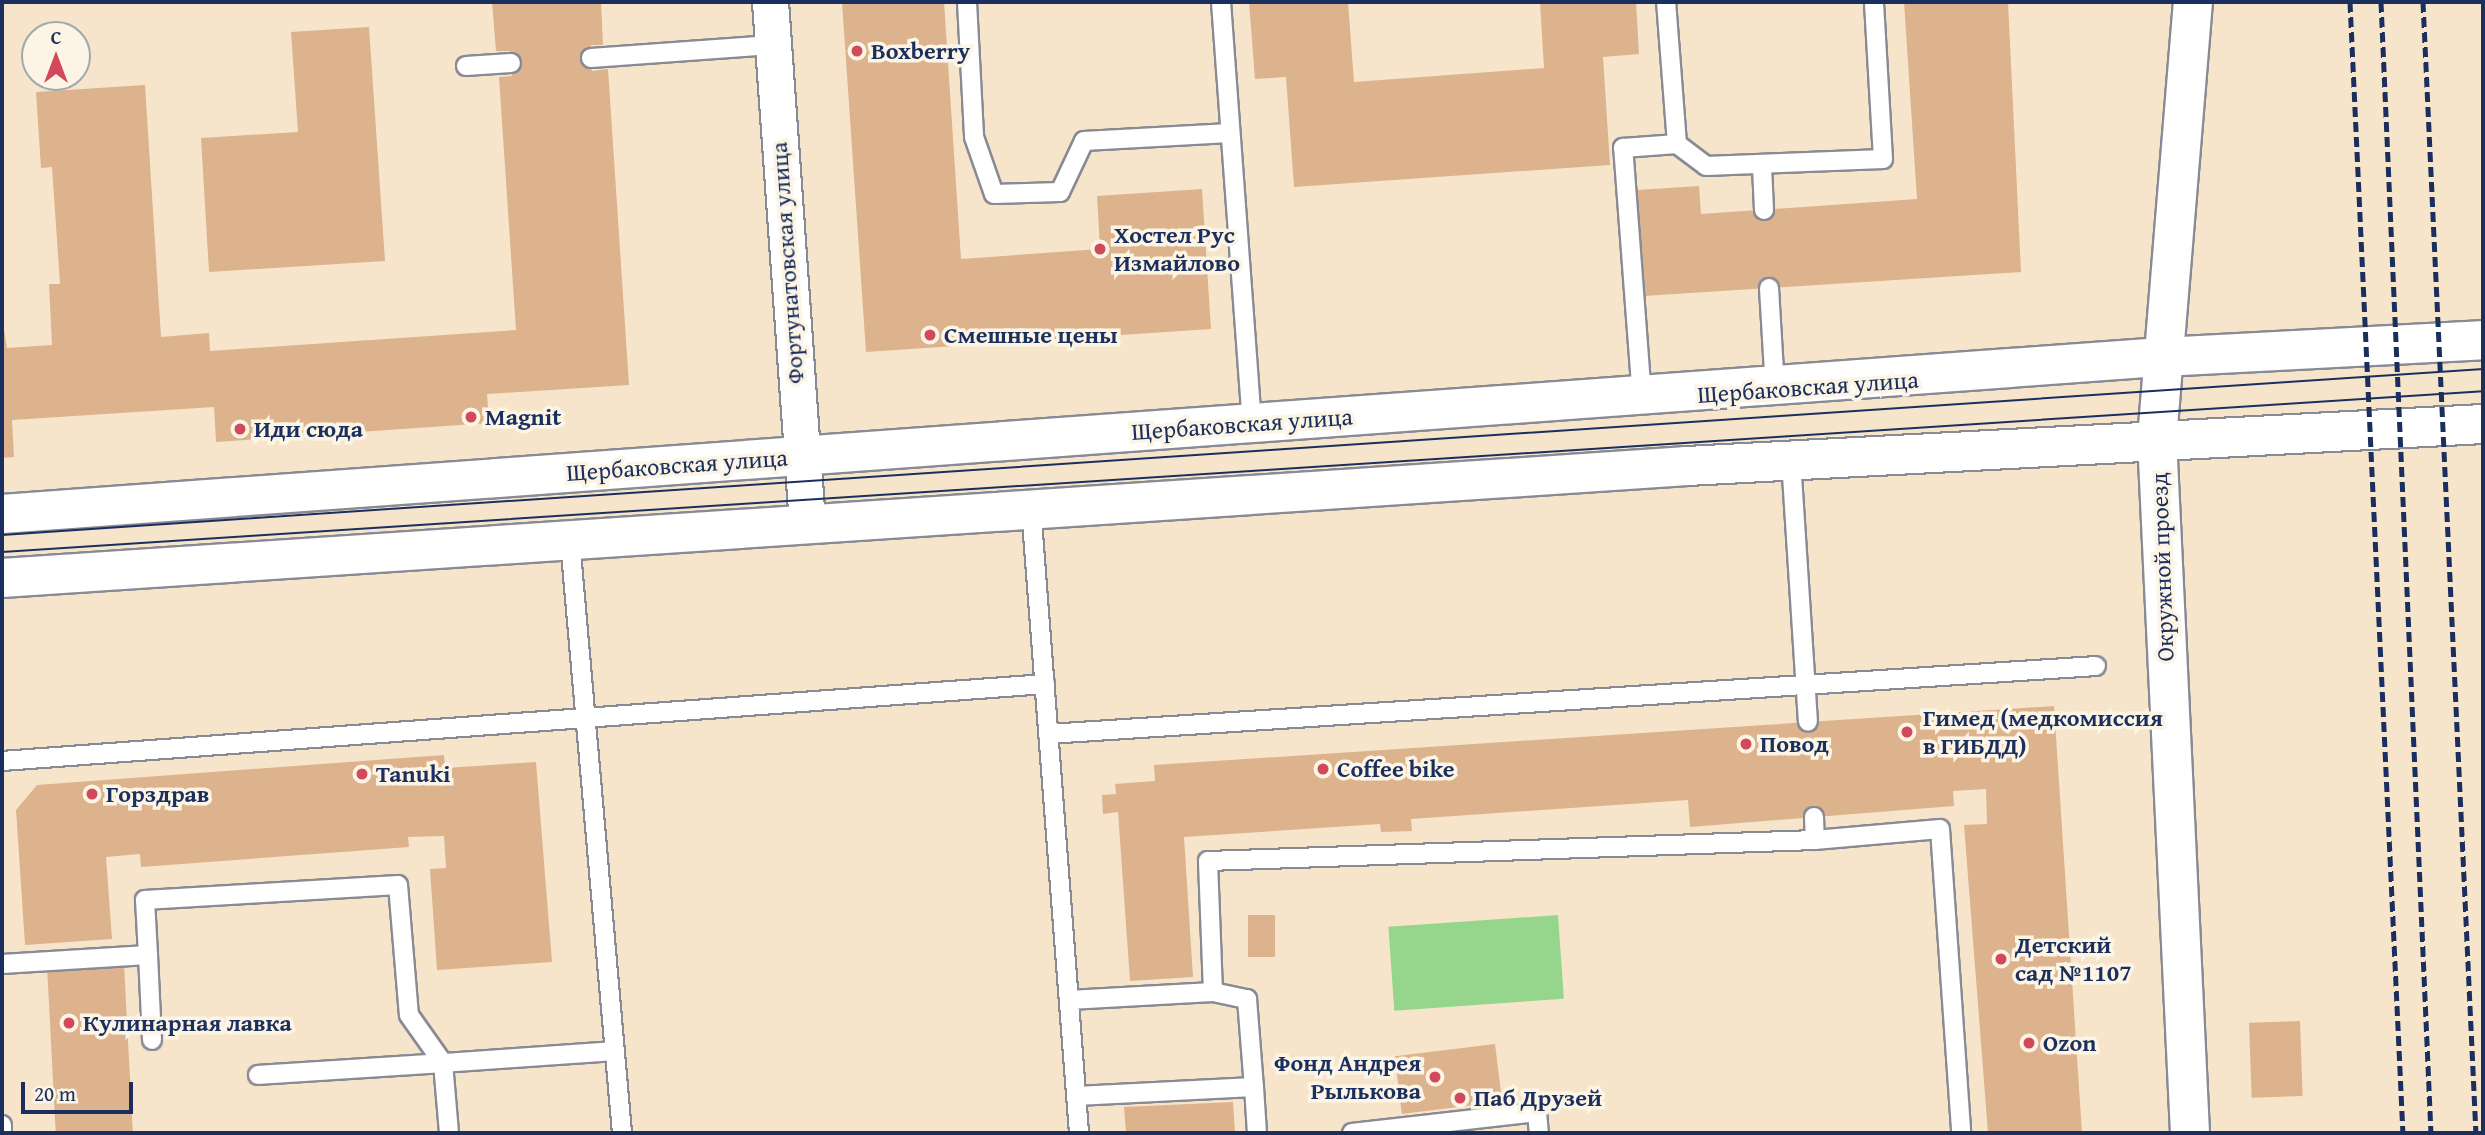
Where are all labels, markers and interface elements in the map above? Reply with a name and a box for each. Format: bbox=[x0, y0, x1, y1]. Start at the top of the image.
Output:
north arrow bbox=[21, 21, 91, 91]
text: С bbox=[51, 23, 61, 51]
place label: Boxberry bbox=[871, 37, 970, 65]
marker: Boxberry bbox=[849, 43, 865, 59]
street label: Фортунатовская улица bbox=[764, 141, 810, 385]
place label: Хостел Рус Измайлово bbox=[1114, 221, 1240, 277]
marker: Хостел Рус Измайлово bbox=[1092, 241, 1108, 257]
place label: Смешные цены bbox=[944, 321, 1118, 349]
marker: Смешные цены bbox=[922, 327, 938, 343]
street label: Щербаковская улица bbox=[1696, 365, 1920, 409]
street label: Щербаковская улица bbox=[1130, 402, 1354, 446]
place label: Magnit bbox=[485, 403, 561, 431]
marker: Magnit bbox=[463, 409, 479, 425]
place label: Иди сюда bbox=[254, 415, 363, 443]
marker: Иди сюда bbox=[232, 421, 248, 437]
street label: Щербаковская улица bbox=[565, 443, 789, 487]
street label: Окружной проезд bbox=[2144, 472, 2180, 662]
place label: Гимед (медкомиссия в ГИБДД) bbox=[1923, 704, 2163, 760]
marker: Гимед (медкомиссия в ГИБДД) bbox=[1897, 722, 1917, 742]
place label: Повод bbox=[1760, 730, 1829, 758]
marker: Повод bbox=[1738, 736, 1754, 752]
place label: Coffee bike bbox=[1337, 755, 1454, 783]
place label: Tanuki bbox=[376, 760, 451, 788]
marker: Coffee bike bbox=[1315, 761, 1331, 777]
marker: Tanuki bbox=[354, 766, 370, 782]
place label: Горздрав bbox=[106, 780, 209, 808]
marker: Горздрав bbox=[84, 786, 100, 802]
place label: Детский сад №1107 bbox=[2015, 931, 2132, 987]
marker: Детский сад №1107 bbox=[1993, 951, 2009, 967]
place label: Кулинарная лавка bbox=[83, 1009, 292, 1037]
marker: Кулинарная лавка bbox=[61, 1015, 77, 1031]
place label: Ozon bbox=[2043, 1029, 2096, 1057]
marker: Ozon bbox=[2021, 1035, 2037, 1051]
place label: Фонд Андрея Рылькова bbox=[1274, 1049, 1421, 1105]
scale bar bbox=[24, 1068, 136, 1112]
marker: Фонд Андрея Рылькова bbox=[1427, 1069, 1443, 1085]
text: 20 m bbox=[34, 1078, 76, 1109]
place label: Паб Друзей bbox=[1474, 1084, 1602, 1112]
marker: Паб Друзей bbox=[1452, 1090, 1468, 1106]

